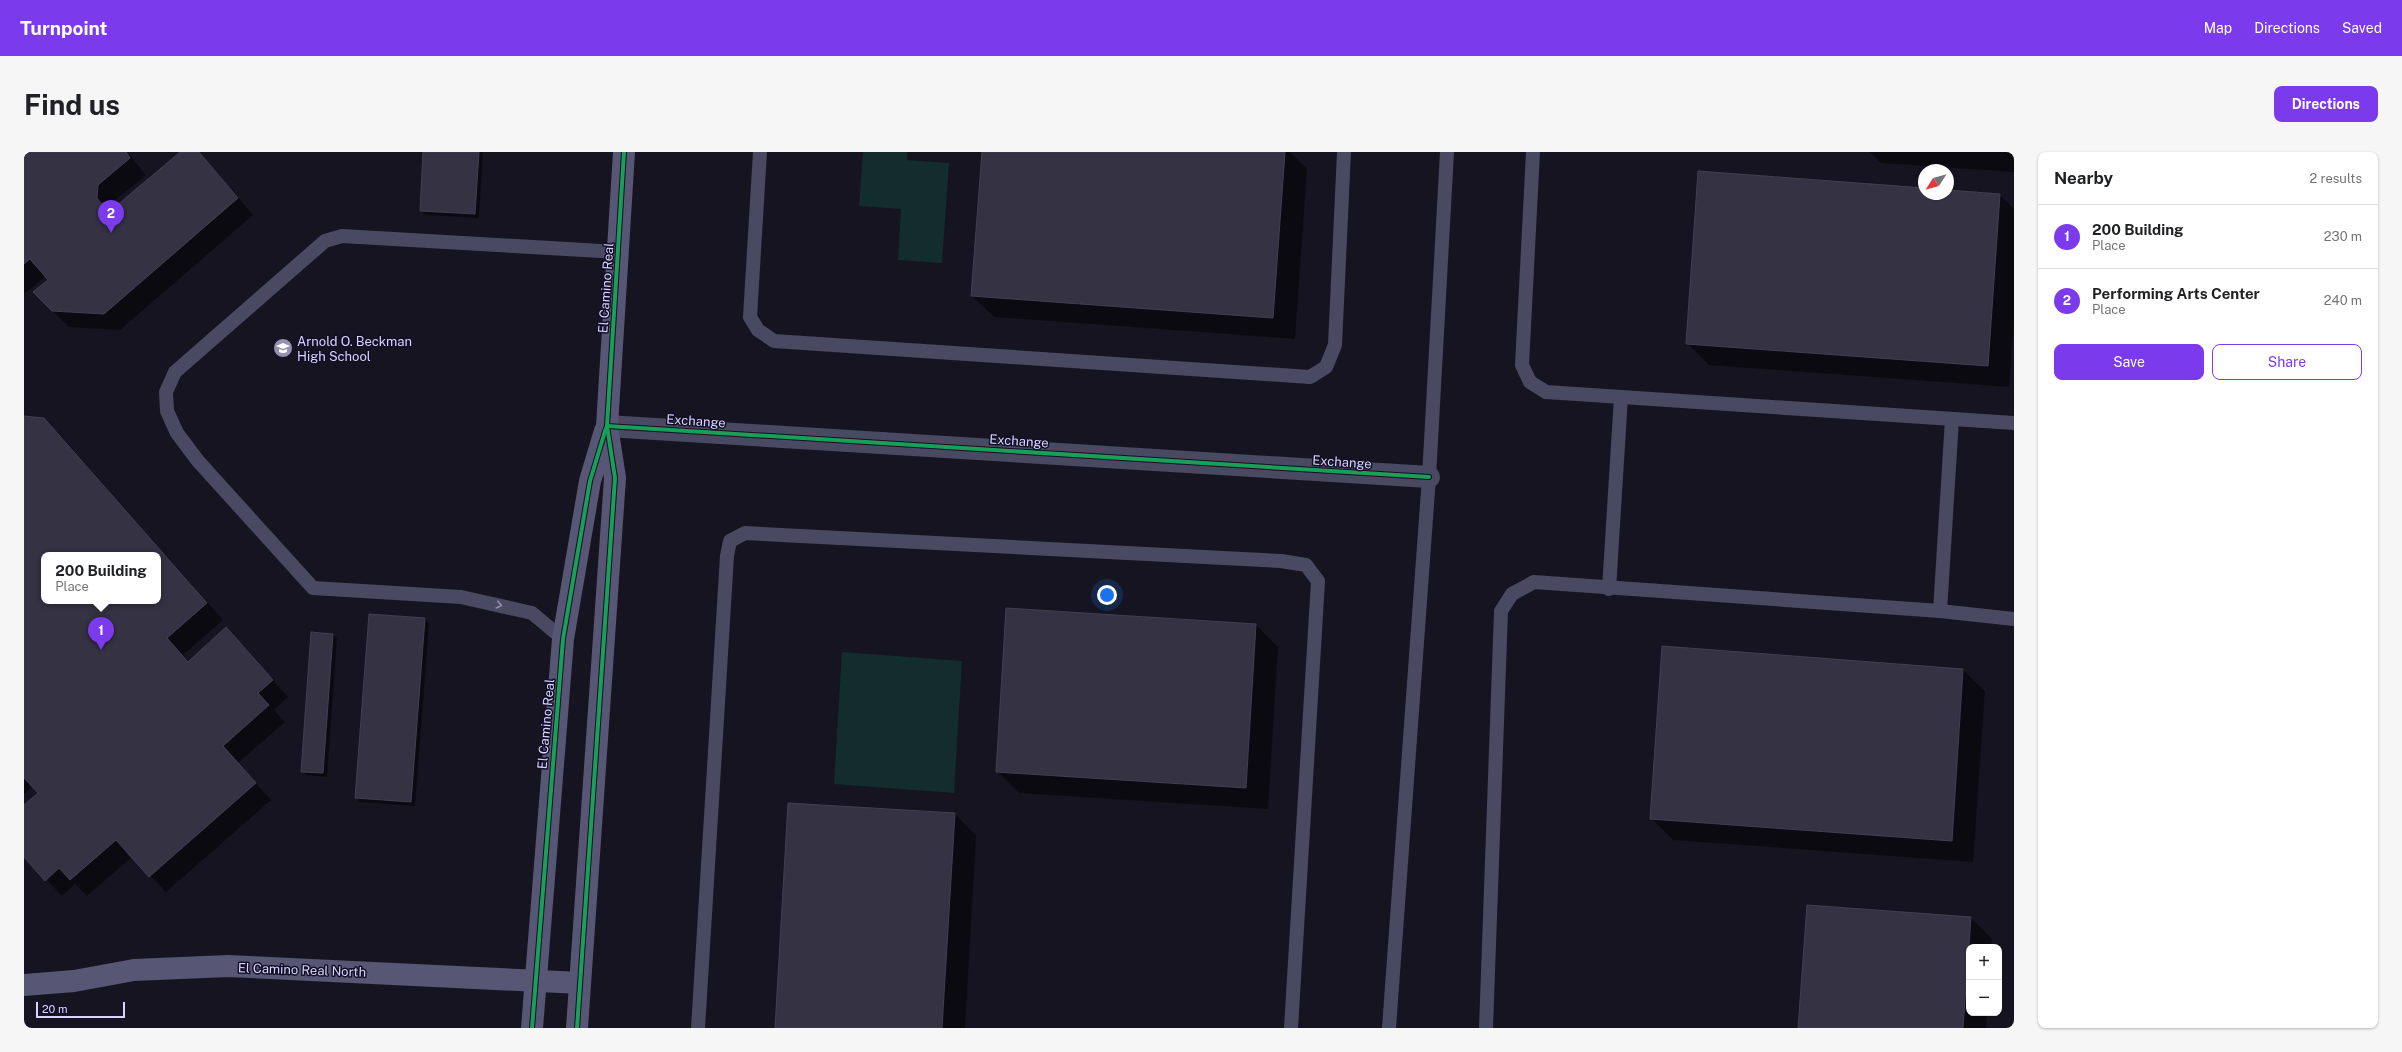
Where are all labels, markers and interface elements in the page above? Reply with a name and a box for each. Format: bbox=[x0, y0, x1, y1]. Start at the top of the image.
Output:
text: Turnpoint bbox=[20, 17, 107, 39]
text: Map bbox=[2204, 20, 2232, 36]
text: Directions bbox=[2254, 20, 2320, 36]
text: Saved bbox=[2342, 20, 2382, 36]
button: Directions bbox=[2274, 86, 2378, 122]
text: Find us bbox=[24, 88, 120, 121]
north arrow bbox=[1918, 164, 1954, 200]
text: Nearby bbox=[2054, 168, 2113, 188]
text: 2 results bbox=[2310, 171, 2362, 186]
pin: 2 bbox=[98, 200, 124, 233]
text: 200 Building bbox=[2092, 221, 2184, 238]
text: 1 bbox=[2064, 229, 2070, 244]
text: 230 m bbox=[2324, 229, 2362, 244]
text: Place bbox=[2092, 238, 2126, 253]
street label: El Camino Real bbox=[595, 242, 617, 334]
text: Performing Arts Center bbox=[2092, 285, 2260, 302]
text: 2 bbox=[2063, 293, 2071, 308]
text: 240 m bbox=[2324, 293, 2362, 308]
text: Place bbox=[2092, 302, 2126, 317]
place label: Arnold O. Beckman High School bbox=[297, 334, 412, 364]
school or university icon: Arnold O. Beckman High School bbox=[272, 337, 294, 359]
button: Save bbox=[2054, 344, 2204, 380]
button: Share bbox=[2212, 344, 2362, 380]
street label: Exchange bbox=[666, 411, 726, 431]
street label: Exchange bbox=[989, 431, 1049, 451]
street label: Exchange bbox=[1312, 452, 1372, 472]
popup bbox=[41, 552, 161, 604]
text: 200 Building bbox=[55, 562, 147, 579]
text: Place bbox=[55, 579, 89, 594]
your location bbox=[1097, 585, 1117, 605]
one-way arrow bbox=[496, 601, 502, 609]
pin: 1 bbox=[88, 617, 114, 650]
street label: El Camino Real bbox=[535, 678, 557, 770]
map controls bbox=[1966, 944, 2002, 1016]
button: + bbox=[1966, 944, 2002, 980]
street label: El Camino Real North bbox=[238, 960, 366, 980]
button: − bbox=[1966, 980, 2002, 1016]
scale bar bbox=[36, 1000, 125, 1019]
text: 20 m bbox=[42, 1003, 67, 1015]

